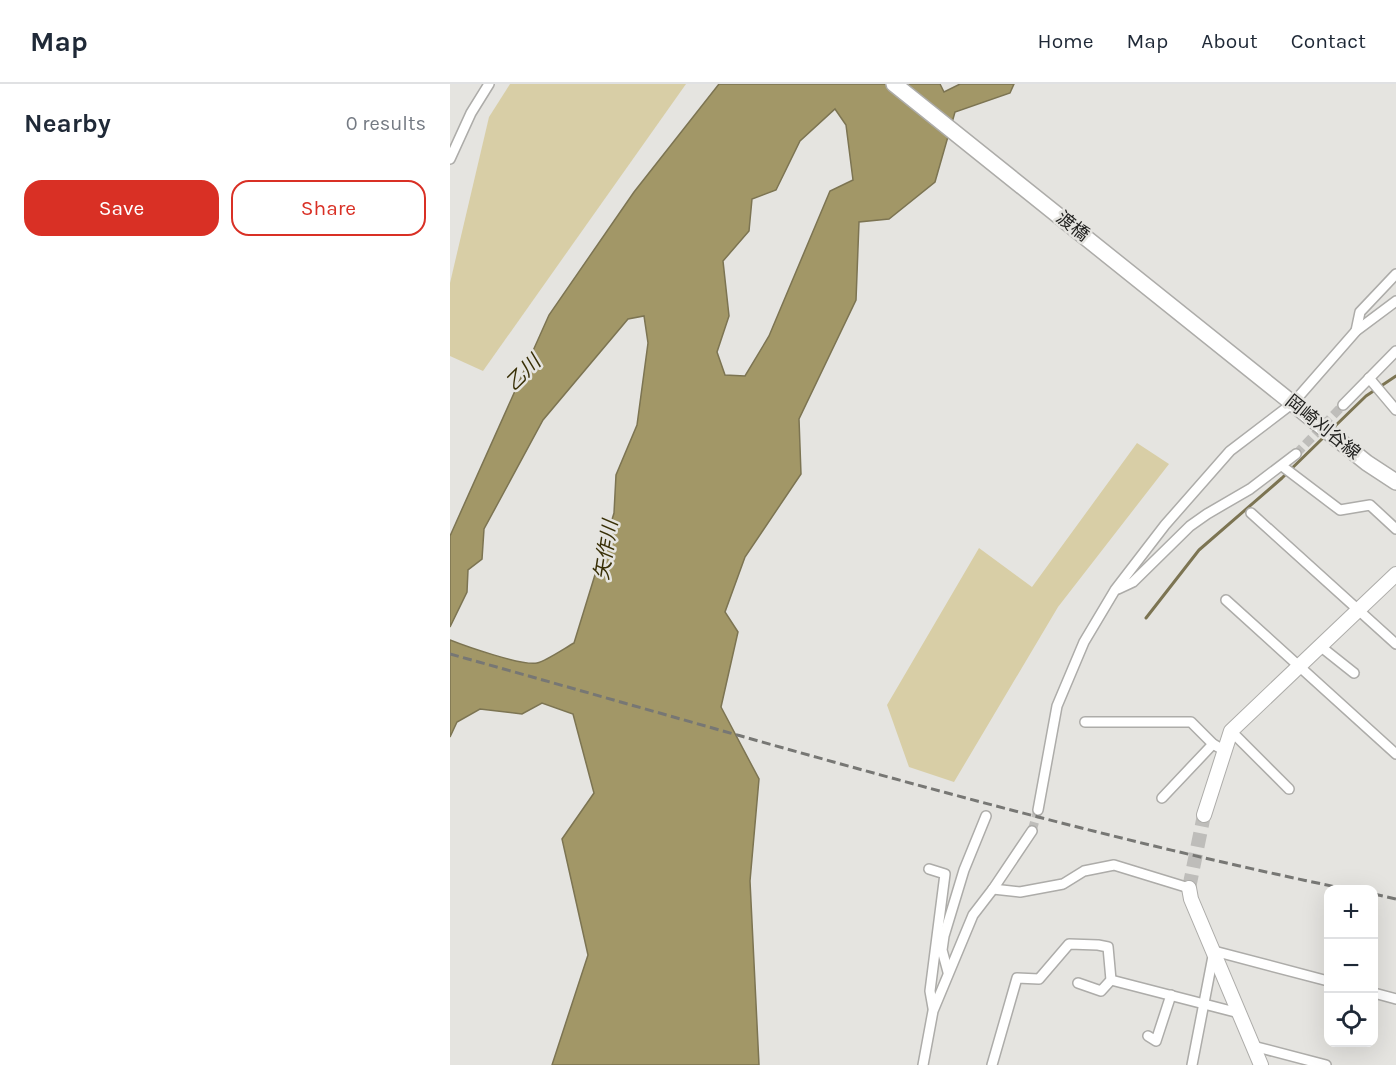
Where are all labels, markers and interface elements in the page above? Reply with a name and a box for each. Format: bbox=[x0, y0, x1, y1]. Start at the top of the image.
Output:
text: Map bbox=[30, 25, 88, 58]
text: Home bbox=[1038, 29, 1094, 53]
text: Map bbox=[1127, 29, 1168, 53]
text: About bbox=[1201, 29, 1258, 53]
text: Contact bbox=[1291, 29, 1366, 53]
text: Nearby bbox=[24, 108, 111, 139]
text: 0 results bbox=[346, 112, 426, 135]
button: Save bbox=[24, 180, 219, 236]
button: Share bbox=[231, 180, 426, 236]
street label: 渡橋 bbox=[1052, 206, 1094, 246]
water label: 乙川 bbox=[501, 349, 547, 395]
street label: 岡崎刈谷線 bbox=[1281, 390, 1365, 464]
water label: 矢作川 bbox=[590, 517, 622, 581]
map controls bbox=[1324, 885, 1378, 1047]
button: + bbox=[1324, 885, 1378, 939]
button: − bbox=[1324, 939, 1378, 993]
button: locate bbox=[1324, 993, 1378, 1047]

